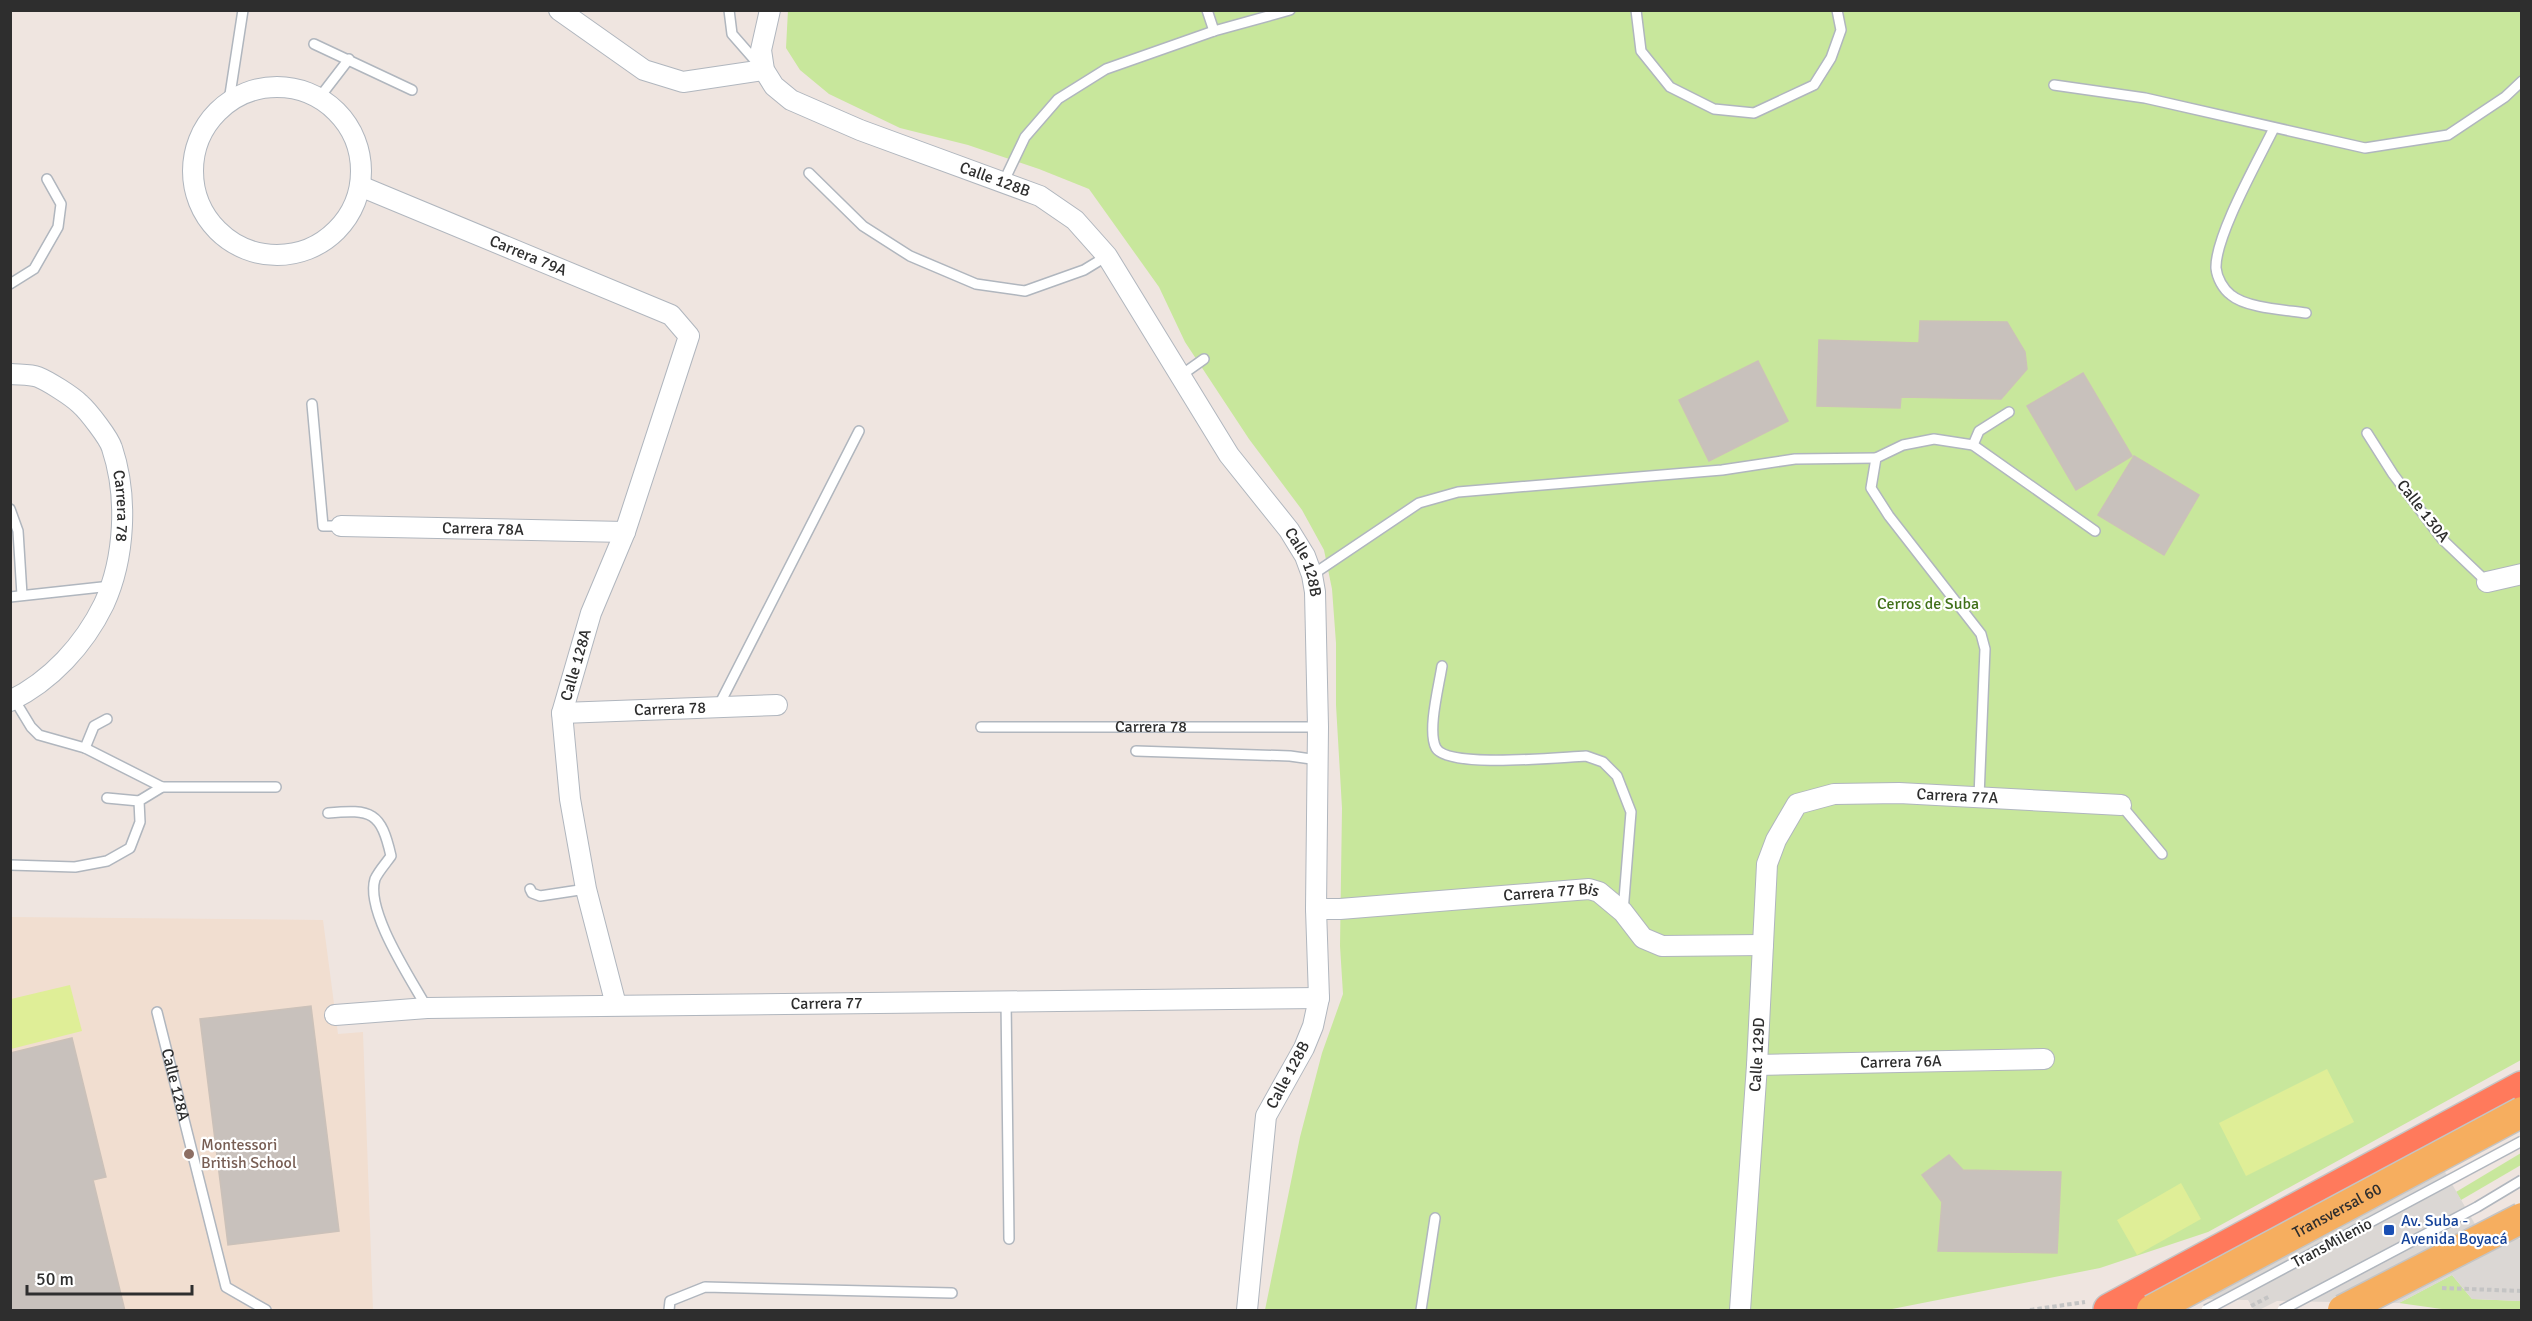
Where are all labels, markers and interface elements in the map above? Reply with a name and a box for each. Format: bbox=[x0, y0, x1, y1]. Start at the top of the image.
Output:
street label: Calle 128B bbox=[957, 157, 1033, 202]
street label: Carrera 79A bbox=[487, 231, 570, 281]
street label: Carrera 78 bbox=[108, 468, 132, 543]
street label: Calle 130A bbox=[2392, 476, 2454, 546]
street label: Carrera 78A bbox=[442, 518, 524, 540]
street label: Calle 128B bbox=[1280, 524, 1326, 598]
park label: Cerros de Suba bbox=[1877, 594, 1979, 614]
street label: Calle 128A bbox=[556, 626, 596, 703]
street label: Carrera 78 bbox=[634, 698, 706, 720]
street label: Carrera 78 bbox=[1115, 717, 1187, 737]
street label: Carrera 77A bbox=[1916, 784, 1999, 808]
street label: Carrera 77 Bis bbox=[1502, 879, 1602, 906]
street label: Carrera 77 bbox=[791, 993, 863, 1014]
street label: Calle 129D bbox=[1745, 1017, 1769, 1093]
street label: Calle 128B bbox=[1262, 1038, 1314, 1112]
street label: Calle 128A bbox=[157, 1046, 194, 1123]
street label: Carrera 76A bbox=[1860, 1051, 1942, 1073]
place label: Montessori British School bbox=[201, 1135, 297, 1173]
marker: Montessori British School bbox=[182, 1147, 196, 1161]
street label: Transversal 60 bbox=[2289, 1179, 2385, 1243]
place label: Av. Suba - Avenida Boyacá bbox=[2401, 1211, 2508, 1249]
street label: TransMilenio bbox=[2288, 1214, 2376, 1272]
marker: Av. Suba - Avenida Boyacá bbox=[2382, 1223, 2396, 1237]
scale bar bbox=[27, 1258, 192, 1296]
text: 50 m bbox=[36, 1268, 74, 1290]

